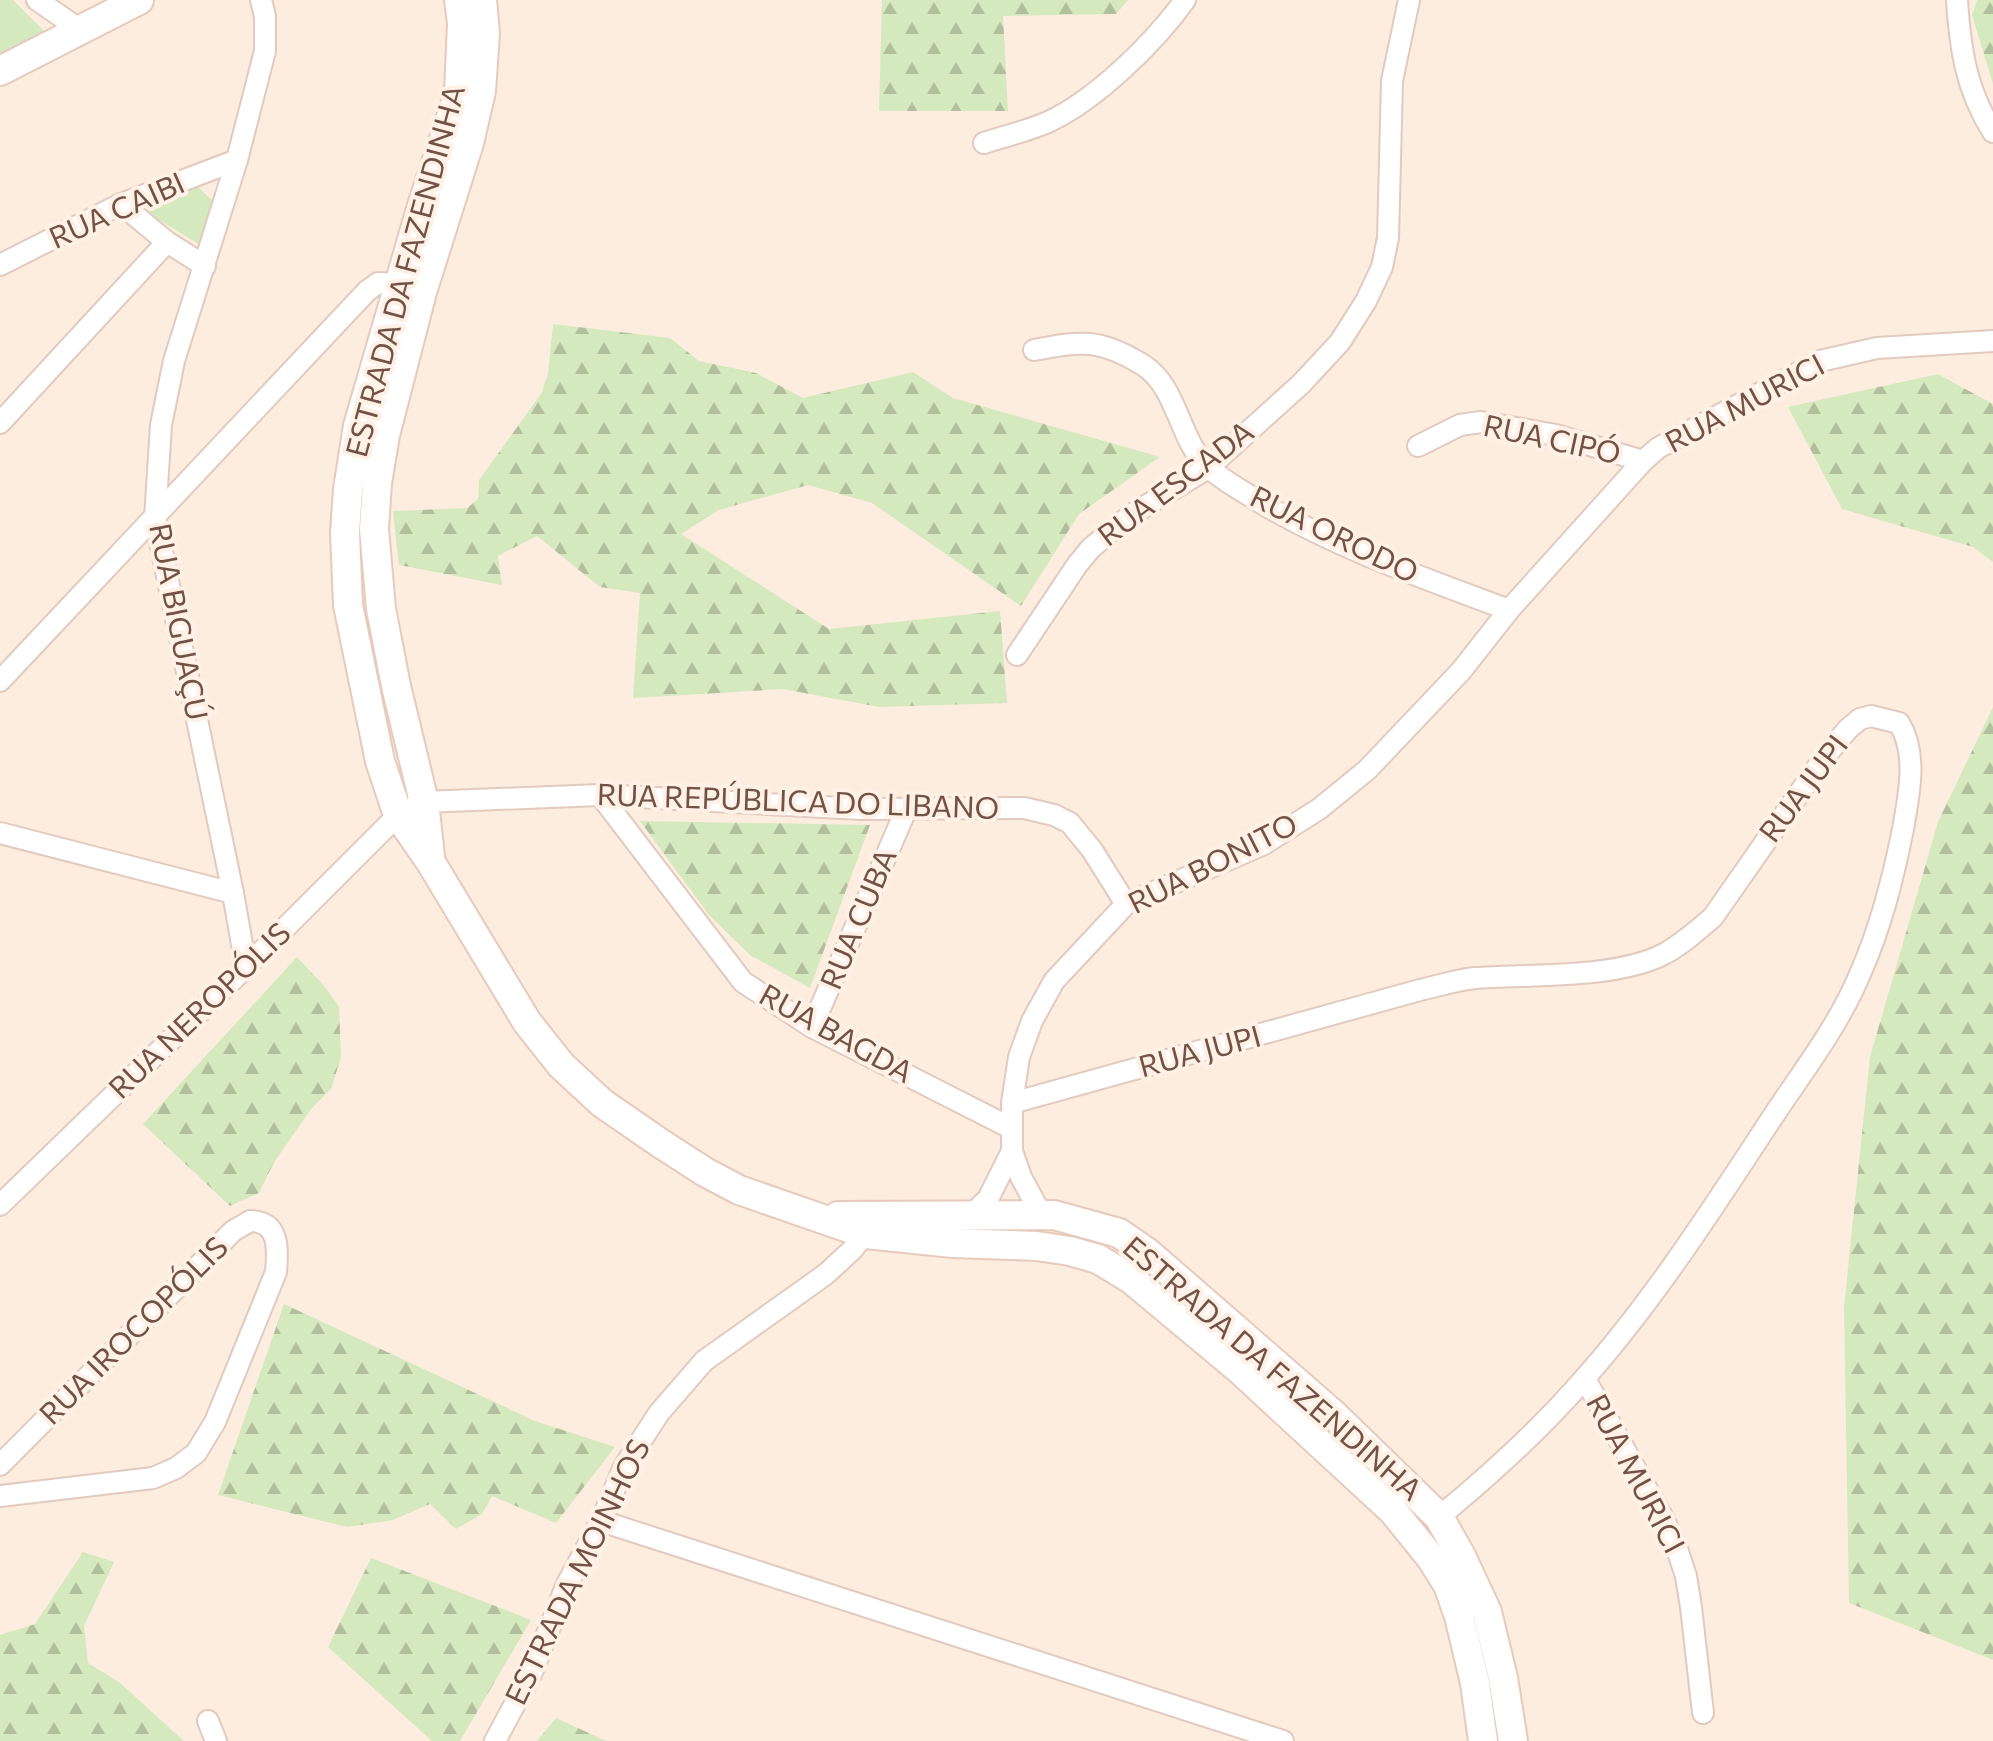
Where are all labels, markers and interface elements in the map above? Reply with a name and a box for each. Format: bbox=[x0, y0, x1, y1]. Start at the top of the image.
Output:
street label: ESTRADA DA FAZENDINHA bbox=[336, 80, 471, 461]
street label: RUA CAIBI bbox=[43, 162, 189, 255]
street label: RUA MURICI bbox=[1658, 344, 1830, 459]
street label: RUA CIPÓ bbox=[1481, 405, 1624, 470]
street label: RUA ESCADA bbox=[1089, 411, 1260, 553]
street label: RUA ORODO bbox=[1245, 476, 1425, 589]
street label: RUA BIGUAÇÚ bbox=[143, 520, 218, 723]
street label: RUA JUPI bbox=[1750, 727, 1854, 848]
street label: RUA REPÚBLICA DO LIBANO bbox=[596, 774, 1000, 825]
street label: RUA BONITO bbox=[1121, 803, 1303, 920]
street label: RUA CUBA bbox=[810, 842, 903, 994]
street label: RUA NEROPÓLIS bbox=[100, 913, 297, 1105]
street label: RUA BAGDA bbox=[754, 974, 920, 1089]
street label: RUA JUPI bbox=[1134, 1016, 1264, 1084]
street label: RUA IROCOPÓLIS bbox=[30, 1227, 234, 1431]
street label: ESTRADA DA FAZENDINHA bbox=[1117, 1227, 1431, 1507]
street label: RUA MURICI bbox=[1580, 1387, 1695, 1559]
street label: ESTRADA MOINHOS bbox=[495, 1432, 656, 1710]

